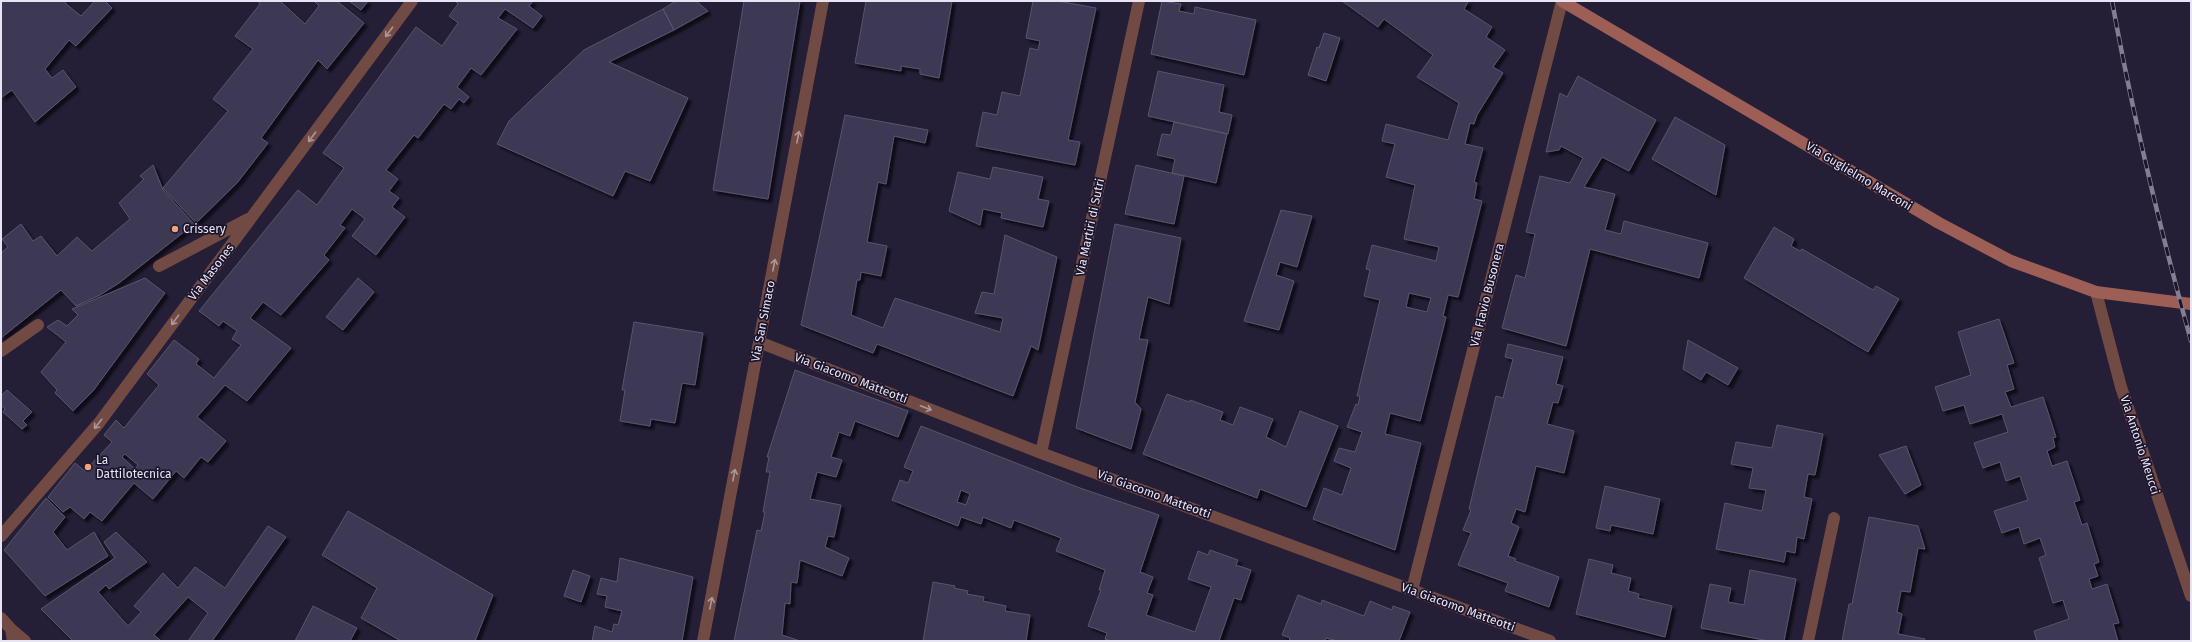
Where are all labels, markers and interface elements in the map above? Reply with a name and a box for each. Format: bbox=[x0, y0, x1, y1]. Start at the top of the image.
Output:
one-way arrow bbox=[385, 27, 393, 38]
one-way arrow bbox=[307, 131, 316, 142]
one-way arrow bbox=[794, 131, 802, 144]
street label: Via Guglielmo Marconi bbox=[1804, 139, 1914, 213]
street label: Via Martiri di Sutri bbox=[1073, 177, 1107, 277]
place label: Crissery bbox=[183, 222, 226, 236]
marker: Crissery bbox=[170, 224, 180, 234]
street label: Via Masones bbox=[185, 241, 237, 303]
street label: Via Flavio Busonera bbox=[1467, 242, 1507, 348]
one-way arrow bbox=[770, 258, 778, 271]
street label: Via San Simaco bbox=[748, 279, 778, 363]
one-way arrow bbox=[171, 314, 180, 325]
street label: Via Giacomo Matteotti bbox=[792, 350, 910, 406]
street label: Via Antonio Meucci bbox=[2117, 394, 2163, 496]
one-way arrow bbox=[919, 404, 931, 412]
one-way arrow bbox=[93, 418, 102, 429]
place label: La Dattilotecnica bbox=[96, 453, 172, 481]
marker: La Dattilotecnica bbox=[83, 462, 93, 472]
street label: Via Giacomo Matteotti bbox=[1095, 467, 1213, 521]
one-way arrow bbox=[731, 469, 739, 482]
street label: Via Giacomo Matteotti bbox=[1399, 580, 1517, 634]
one-way arrow bbox=[707, 597, 715, 610]

